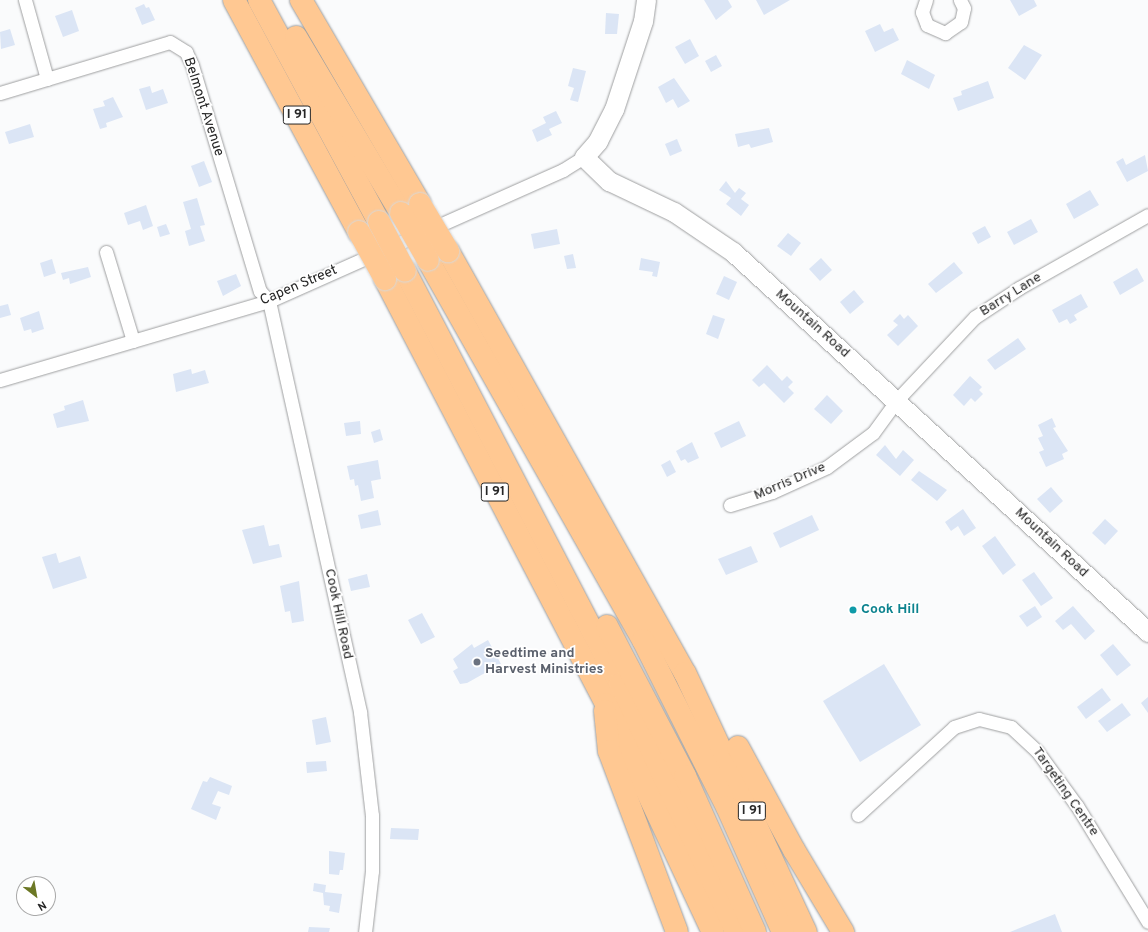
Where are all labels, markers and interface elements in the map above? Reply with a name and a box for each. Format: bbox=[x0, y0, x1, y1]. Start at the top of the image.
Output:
street label: Belmont Avenue bbox=[179, 55, 227, 159]
road number: I 91 bbox=[282, 104, 312, 126]
street label: Capen Street bbox=[258, 262, 340, 310]
street label: Barry Lane bbox=[977, 269, 1045, 321]
street label: Mountain Road bbox=[771, 286, 853, 362]
street label: Morris Drive bbox=[752, 459, 828, 505]
road number: I 91 bbox=[480, 481, 510, 503]
street label: Mountain Road bbox=[1011, 505, 1091, 581]
street label: Cook Hill Road bbox=[320, 567, 356, 661]
place label: Cook Hill bbox=[861, 602, 919, 618]
marker: Cook Hill bbox=[848, 605, 858, 615]
place label: Seedtime and Harvest Ministries bbox=[485, 646, 603, 678]
marker: Seedtime and Harvest Ministries bbox=[472, 657, 482, 667]
street label: Targeting Centre bbox=[1028, 744, 1102, 840]
road number: I 91 bbox=[737, 800, 767, 822]
north arrow bbox=[16, 876, 56, 916]
text: N bbox=[35, 897, 49, 913]

